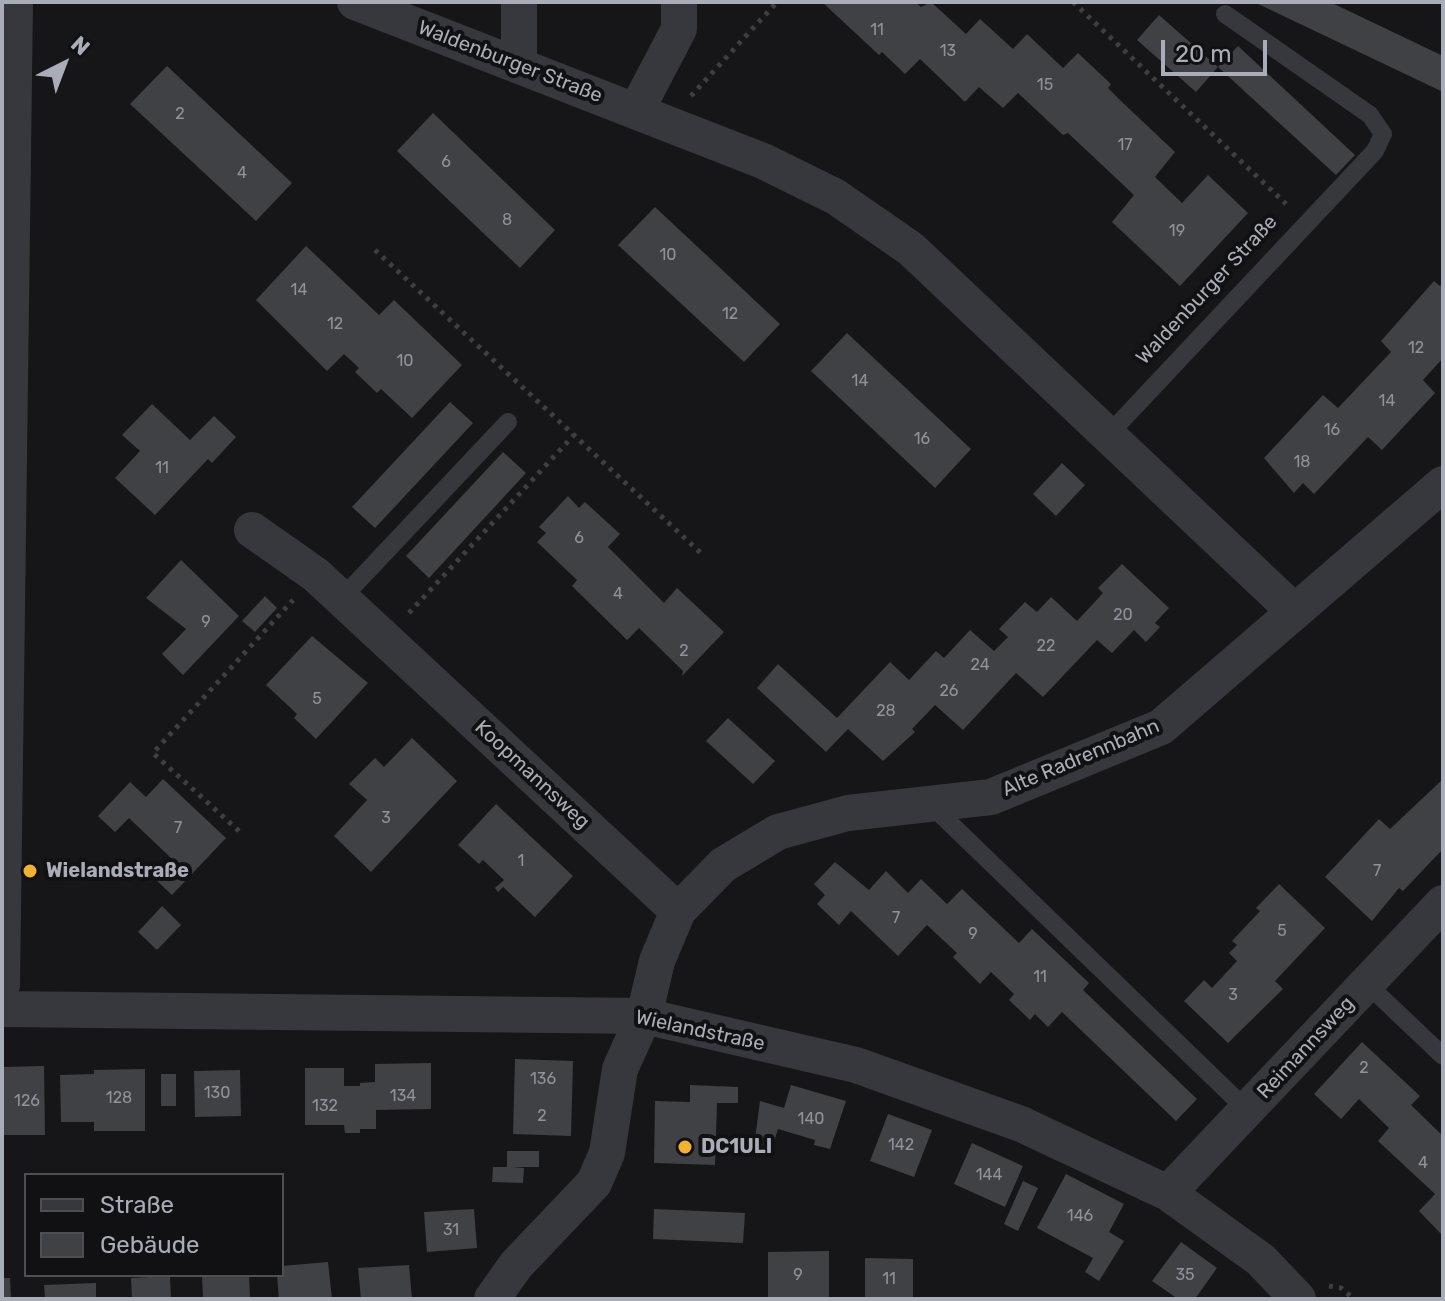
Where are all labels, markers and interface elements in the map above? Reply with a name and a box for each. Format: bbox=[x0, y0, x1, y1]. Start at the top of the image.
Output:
street label: Waldenburger Straße bbox=[414, 16, 606, 108]
house number: 11 bbox=[870, 20, 884, 40]
north arrow bbox=[24, 24, 104, 104]
scale bar bbox=[1165, 24, 1271, 74]
text: N bbox=[65, 30, 95, 61]
text: 20 m bbox=[1175, 40, 1232, 68]
house number: 13 bbox=[940, 41, 956, 61]
house number: 15 bbox=[1037, 75, 1053, 95]
house number: 2 bbox=[175, 104, 185, 124]
house number: 17 bbox=[1117, 135, 1133, 155]
house number: 6 bbox=[441, 152, 451, 172]
house number: 4 bbox=[237, 163, 247, 183]
house number: 8 bbox=[502, 210, 512, 230]
street label: Waldenburger Straße bbox=[1132, 210, 1282, 370]
house number: 19 bbox=[1169, 221, 1185, 241]
house number: 10 bbox=[659, 245, 677, 265]
house number: 14 bbox=[291, 280, 307, 300]
house number: 12 bbox=[722, 304, 738, 324]
house number: 12 bbox=[327, 314, 343, 334]
house number: 12 bbox=[1408, 338, 1424, 358]
house number: 10 bbox=[396, 351, 414, 371]
house number: 14 bbox=[852, 371, 868, 391]
house number: 14 bbox=[1379, 391, 1395, 411]
house number: 16 bbox=[1324, 420, 1340, 440]
house number: 16 bbox=[914, 429, 930, 449]
house number: 18 bbox=[1293, 452, 1311, 472]
house number: 11 bbox=[155, 458, 169, 478]
house number: 6 bbox=[574, 528, 584, 548]
house number: 4 bbox=[613, 584, 623, 604]
house number: 20 bbox=[1113, 605, 1133, 625]
house number: 9 bbox=[201, 612, 211, 632]
house number: 22 bbox=[1037, 636, 1055, 656]
house number: 2 bbox=[679, 641, 689, 661]
house number: 24 bbox=[970, 655, 990, 675]
house number: 26 bbox=[939, 681, 959, 701]
house number: 5 bbox=[312, 689, 322, 709]
house number: 28 bbox=[876, 701, 896, 721]
street label: Alte Radrennbahn bbox=[999, 714, 1163, 802]
street label: Koopmannsweg bbox=[470, 716, 594, 834]
house number: 3 bbox=[381, 808, 391, 828]
house number: 7 bbox=[174, 818, 182, 838]
house number: 1 bbox=[518, 851, 524, 871]
place label: Wielandstraße bbox=[46, 859, 189, 883]
house number: 7 bbox=[1373, 861, 1381, 881]
marker: Wielandstraße bbox=[21, 862, 39, 880]
house number: 7 bbox=[892, 908, 900, 928]
house number: 5 bbox=[1277, 921, 1287, 941]
house number: 9 bbox=[968, 924, 978, 944]
house number: 11 bbox=[1033, 967, 1047, 987]
house number: 3 bbox=[1228, 985, 1238, 1005]
street label: Reimannsweg bbox=[1253, 992, 1359, 1104]
street label: Wielandstraße bbox=[633, 1006, 767, 1056]
house number: 2 bbox=[1359, 1058, 1369, 1078]
house number: 136 bbox=[530, 1069, 556, 1089]
house number: 130 bbox=[204, 1083, 230, 1103]
house number: 134 bbox=[390, 1086, 416, 1106]
house number: 128 bbox=[106, 1088, 132, 1108]
house number: 126 bbox=[14, 1091, 40, 1111]
house number: 132 bbox=[312, 1096, 338, 1116]
house number: 2 bbox=[537, 1106, 547, 1126]
house number: 140 bbox=[798, 1109, 824, 1129]
place label: DC1ULI bbox=[701, 1135, 772, 1159]
house number: 142 bbox=[888, 1135, 914, 1155]
marker: DC1ULI bbox=[676, 1138, 694, 1156]
house number: 4 bbox=[1418, 1153, 1428, 1173]
house number: 144 bbox=[976, 1165, 1002, 1185]
legend bbox=[24, 1173, 284, 1277]
text: Straße bbox=[100, 1191, 174, 1219]
house number: 146 bbox=[1067, 1206, 1093, 1226]
house number: 31 bbox=[443, 1220, 459, 1240]
text: Gebäude bbox=[100, 1231, 199, 1259]
house number: 9 bbox=[793, 1265, 803, 1285]
house number: 35 bbox=[1175, 1265, 1195, 1285]
house number: 11 bbox=[882, 1269, 896, 1289]

